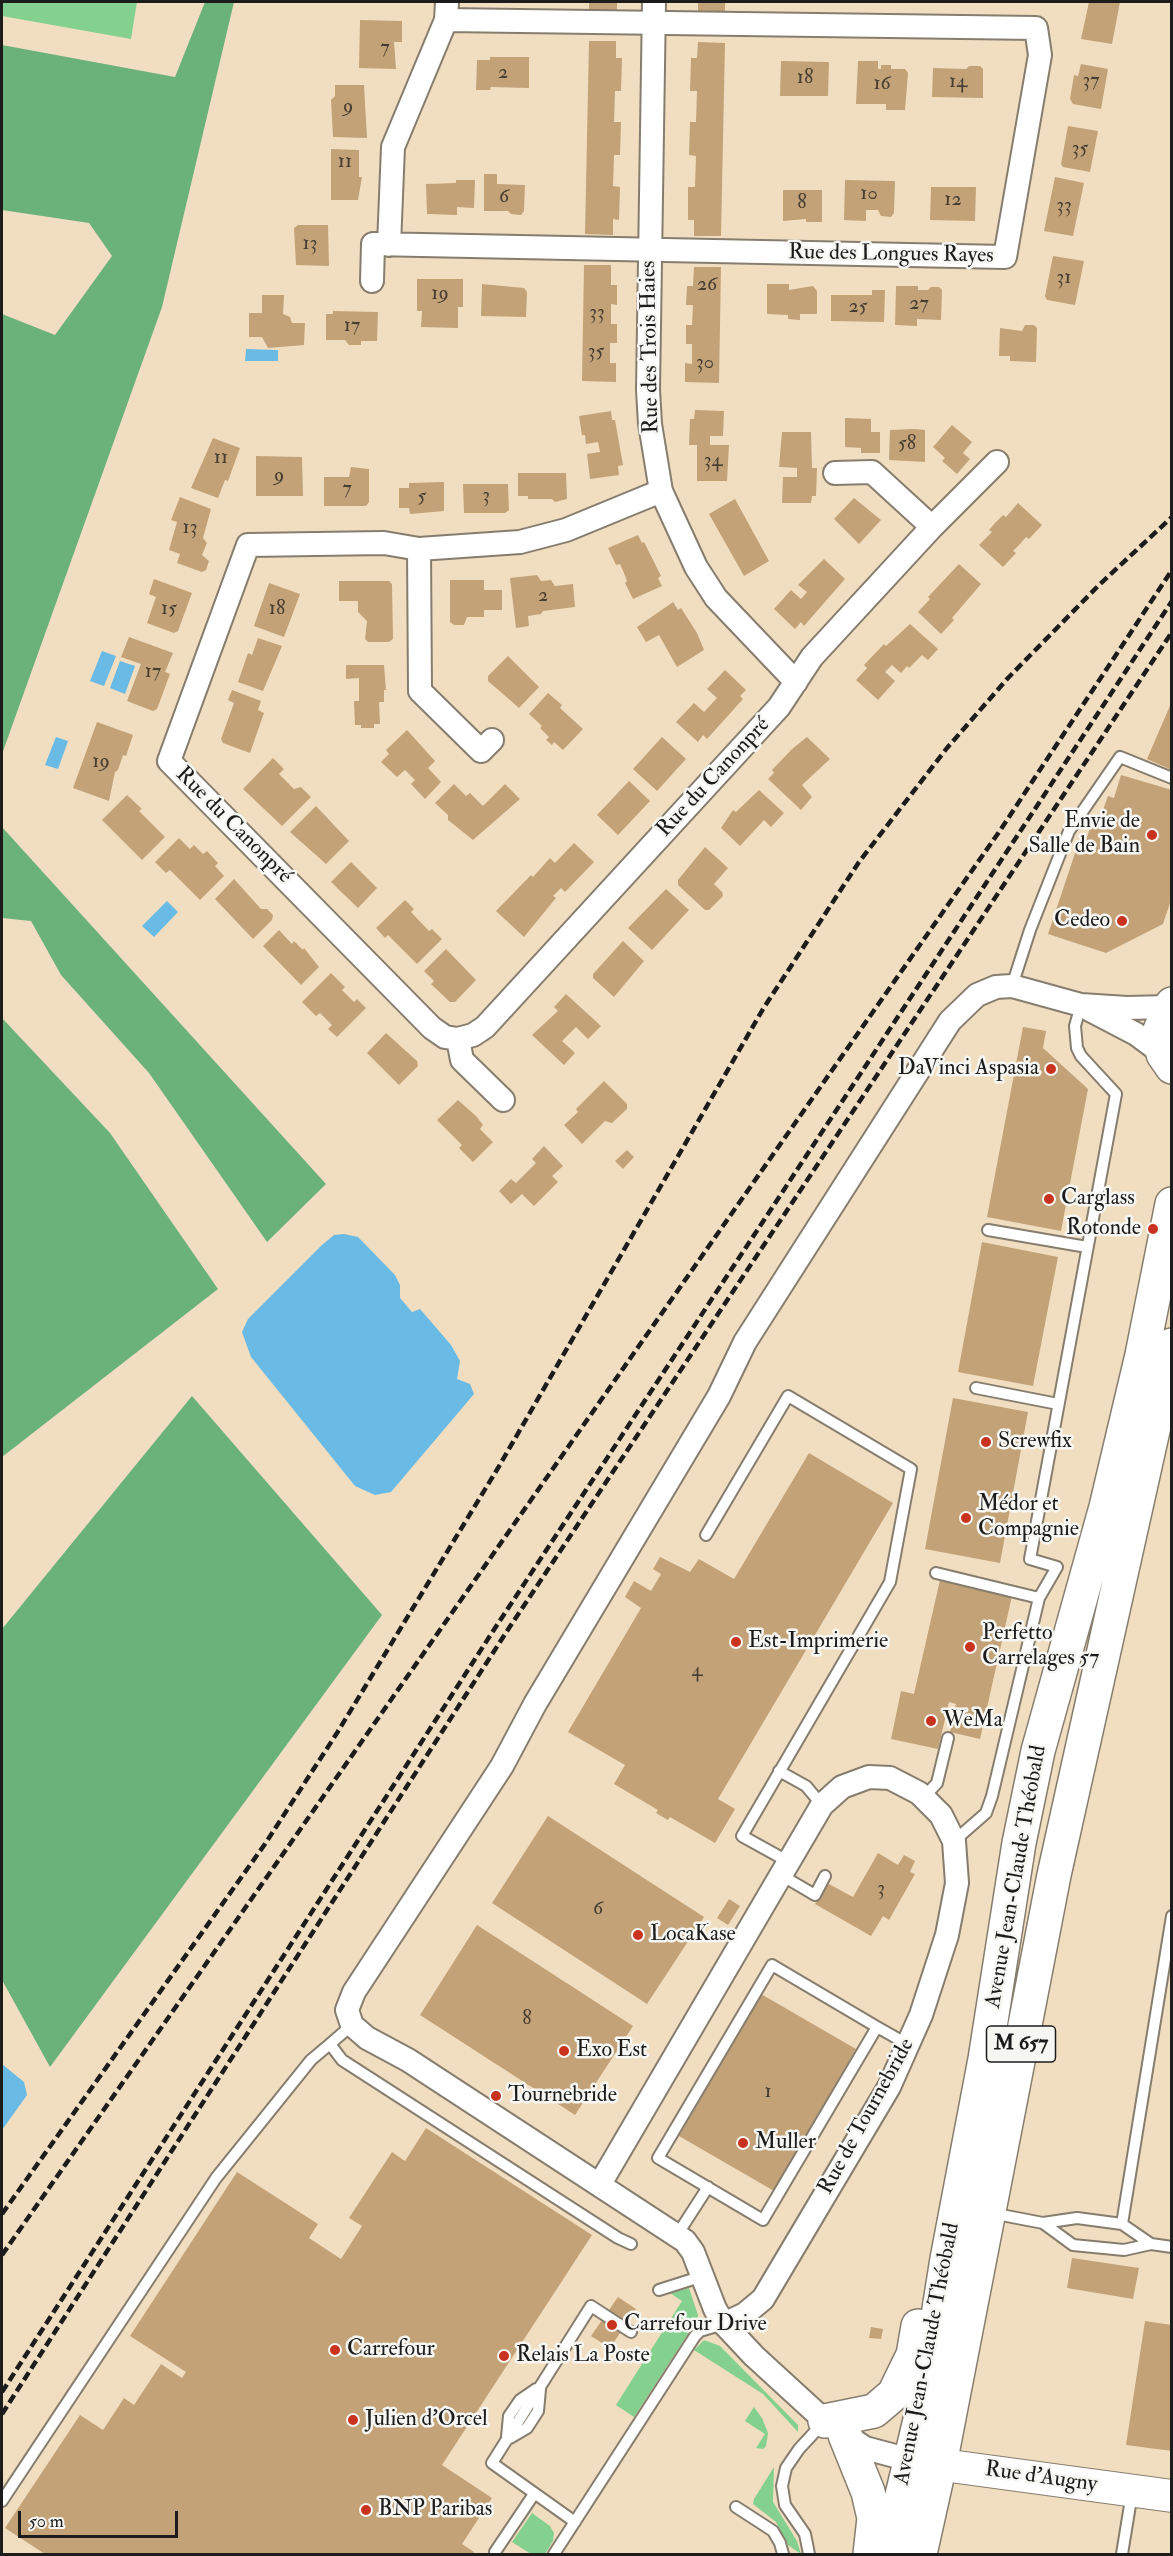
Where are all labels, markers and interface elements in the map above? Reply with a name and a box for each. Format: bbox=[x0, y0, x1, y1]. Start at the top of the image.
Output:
house number: 7 bbox=[380, 37, 390, 61]
house number: 2 bbox=[498, 62, 508, 86]
house number: 18 bbox=[797, 67, 813, 91]
house number: 37 bbox=[1083, 70, 1099, 94]
house number: 14 bbox=[949, 71, 967, 95]
house number: 16 bbox=[873, 73, 891, 97]
house number: 9 bbox=[343, 96, 353, 120]
house number: 35 bbox=[1072, 138, 1088, 162]
house number: 11 bbox=[338, 151, 352, 175]
house number: 10 bbox=[860, 183, 878, 207]
house number: 6 bbox=[499, 186, 509, 210]
house number: 12 bbox=[944, 189, 962, 213]
house number: 8 bbox=[797, 192, 807, 216]
house number: 33 bbox=[1056, 195, 1072, 219]
house number: 13 bbox=[303, 233, 317, 257]
street label: Rue des Longues Rayes bbox=[788, 240, 994, 270]
street label: Rue des Trois Haies bbox=[636, 260, 666, 434]
house number: 31 bbox=[1057, 267, 1071, 291]
house number: 26 bbox=[697, 274, 717, 298]
house number: 19 bbox=[431, 283, 449, 307]
house number: 27 bbox=[909, 293, 929, 317]
house number: 25 bbox=[849, 296, 867, 320]
house number: 33 bbox=[589, 302, 605, 326]
house number: 17 bbox=[344, 315, 360, 339]
house number: 35 bbox=[588, 341, 604, 365]
house number: 30 bbox=[696, 352, 714, 376]
house number: 58 bbox=[898, 433, 916, 457]
house number: 11 bbox=[214, 447, 228, 471]
house number: 34 bbox=[704, 450, 722, 474]
house number: 9 bbox=[274, 465, 284, 489]
house number: 7 bbox=[342, 478, 352, 502]
house number: 3 bbox=[482, 485, 490, 509]
house number: 5 bbox=[418, 486, 426, 510]
house number: 13 bbox=[183, 517, 197, 541]
house number: 2 bbox=[538, 585, 548, 609]
house number: 15 bbox=[161, 598, 177, 622]
house number: 18 bbox=[269, 598, 285, 622]
house number: 17 bbox=[145, 661, 161, 685]
street label: Rue du Canonpré bbox=[652, 713, 776, 843]
house number: 19 bbox=[92, 751, 110, 775]
street label: Rue du Canonpré bbox=[169, 762, 297, 890]
place label: Envie de Salle de Bain bbox=[1028, 809, 1140, 860]
marker: Envie de Salle de Bain bbox=[1145, 828, 1159, 842]
place label: Cedeo bbox=[1054, 908, 1110, 934]
marker: Cedeo bbox=[1115, 914, 1129, 928]
place label: DaVinci Aspasia bbox=[898, 1056, 1039, 1082]
marker: DaVinci Aspasia bbox=[1044, 1062, 1058, 1076]
place label: Carglass bbox=[1061, 1186, 1135, 1212]
marker: Carglass bbox=[1042, 1192, 1056, 1206]
place label: Rotonde bbox=[1066, 1216, 1141, 1242]
marker: Rotonde bbox=[1146, 1222, 1160, 1236]
place label: Screwfix bbox=[998, 1429, 1072, 1455]
marker: Screwfix bbox=[979, 1435, 993, 1449]
place label: Médor et Compagnie bbox=[978, 1492, 1079, 1544]
marker: Médor et Compagnie bbox=[959, 1511, 973, 1525]
place label: Perfetto Carrelages 57 bbox=[982, 1621, 1099, 1672]
place label: Est-Imprimerie bbox=[748, 1629, 888, 1655]
marker: Est-Imprimerie bbox=[729, 1635, 743, 1649]
marker: Perfetto Carrelages 57 bbox=[963, 1640, 977, 1654]
house number: 4 bbox=[692, 1660, 702, 1684]
place label: WeMa bbox=[943, 1708, 1003, 1734]
marker: WeMa bbox=[924, 1714, 938, 1728]
street label: Avenue Jean-Claude Théobald bbox=[981, 1744, 1053, 2010]
house number: 3 bbox=[877, 1878, 885, 1902]
house number: 6 bbox=[593, 1898, 603, 1922]
place label: LocaKase bbox=[650, 1922, 736, 1948]
marker: LocaKase bbox=[631, 1928, 645, 1942]
house number: 8 bbox=[522, 2008, 532, 2032]
road number: M 657 bbox=[986, 2026, 1056, 2062]
street label: Rue de Tournebride bbox=[813, 2034, 921, 2200]
place label: Exo Est bbox=[576, 2038, 647, 2064]
marker: Exo Est bbox=[557, 2044, 571, 2058]
house number: 1 bbox=[764, 2081, 772, 2105]
place label: Tournebride bbox=[508, 2083, 617, 2109]
marker: Tournebride bbox=[489, 2089, 503, 2103]
place label: Muller bbox=[755, 2130, 816, 2156]
marker: Muller bbox=[736, 2136, 750, 2150]
street label: Avenue Jean-Claude Théobald bbox=[890, 2221, 966, 2487]
place label: Carrefour Drive bbox=[624, 2312, 767, 2338]
marker: Carrefour Drive bbox=[605, 2318, 619, 2332]
place label: Carrefour bbox=[347, 2337, 435, 2363]
marker: Carrefour bbox=[328, 2343, 342, 2357]
place label: Relais La Poste bbox=[516, 2343, 650, 2369]
marker: Relais La Poste bbox=[497, 2349, 511, 2363]
place label: Julien d'Orcel bbox=[365, 2407, 488, 2433]
marker: Julien d'Orcel bbox=[346, 2413, 360, 2427]
street label: Rue d'Augny bbox=[983, 2457, 1099, 2499]
place label: BNP Paribas bbox=[378, 2497, 492, 2523]
scale bar bbox=[21, 2499, 182, 2537]
marker: BNP Paribas bbox=[359, 2503, 373, 2517]
text: 50 m bbox=[29, 2510, 64, 2533]

